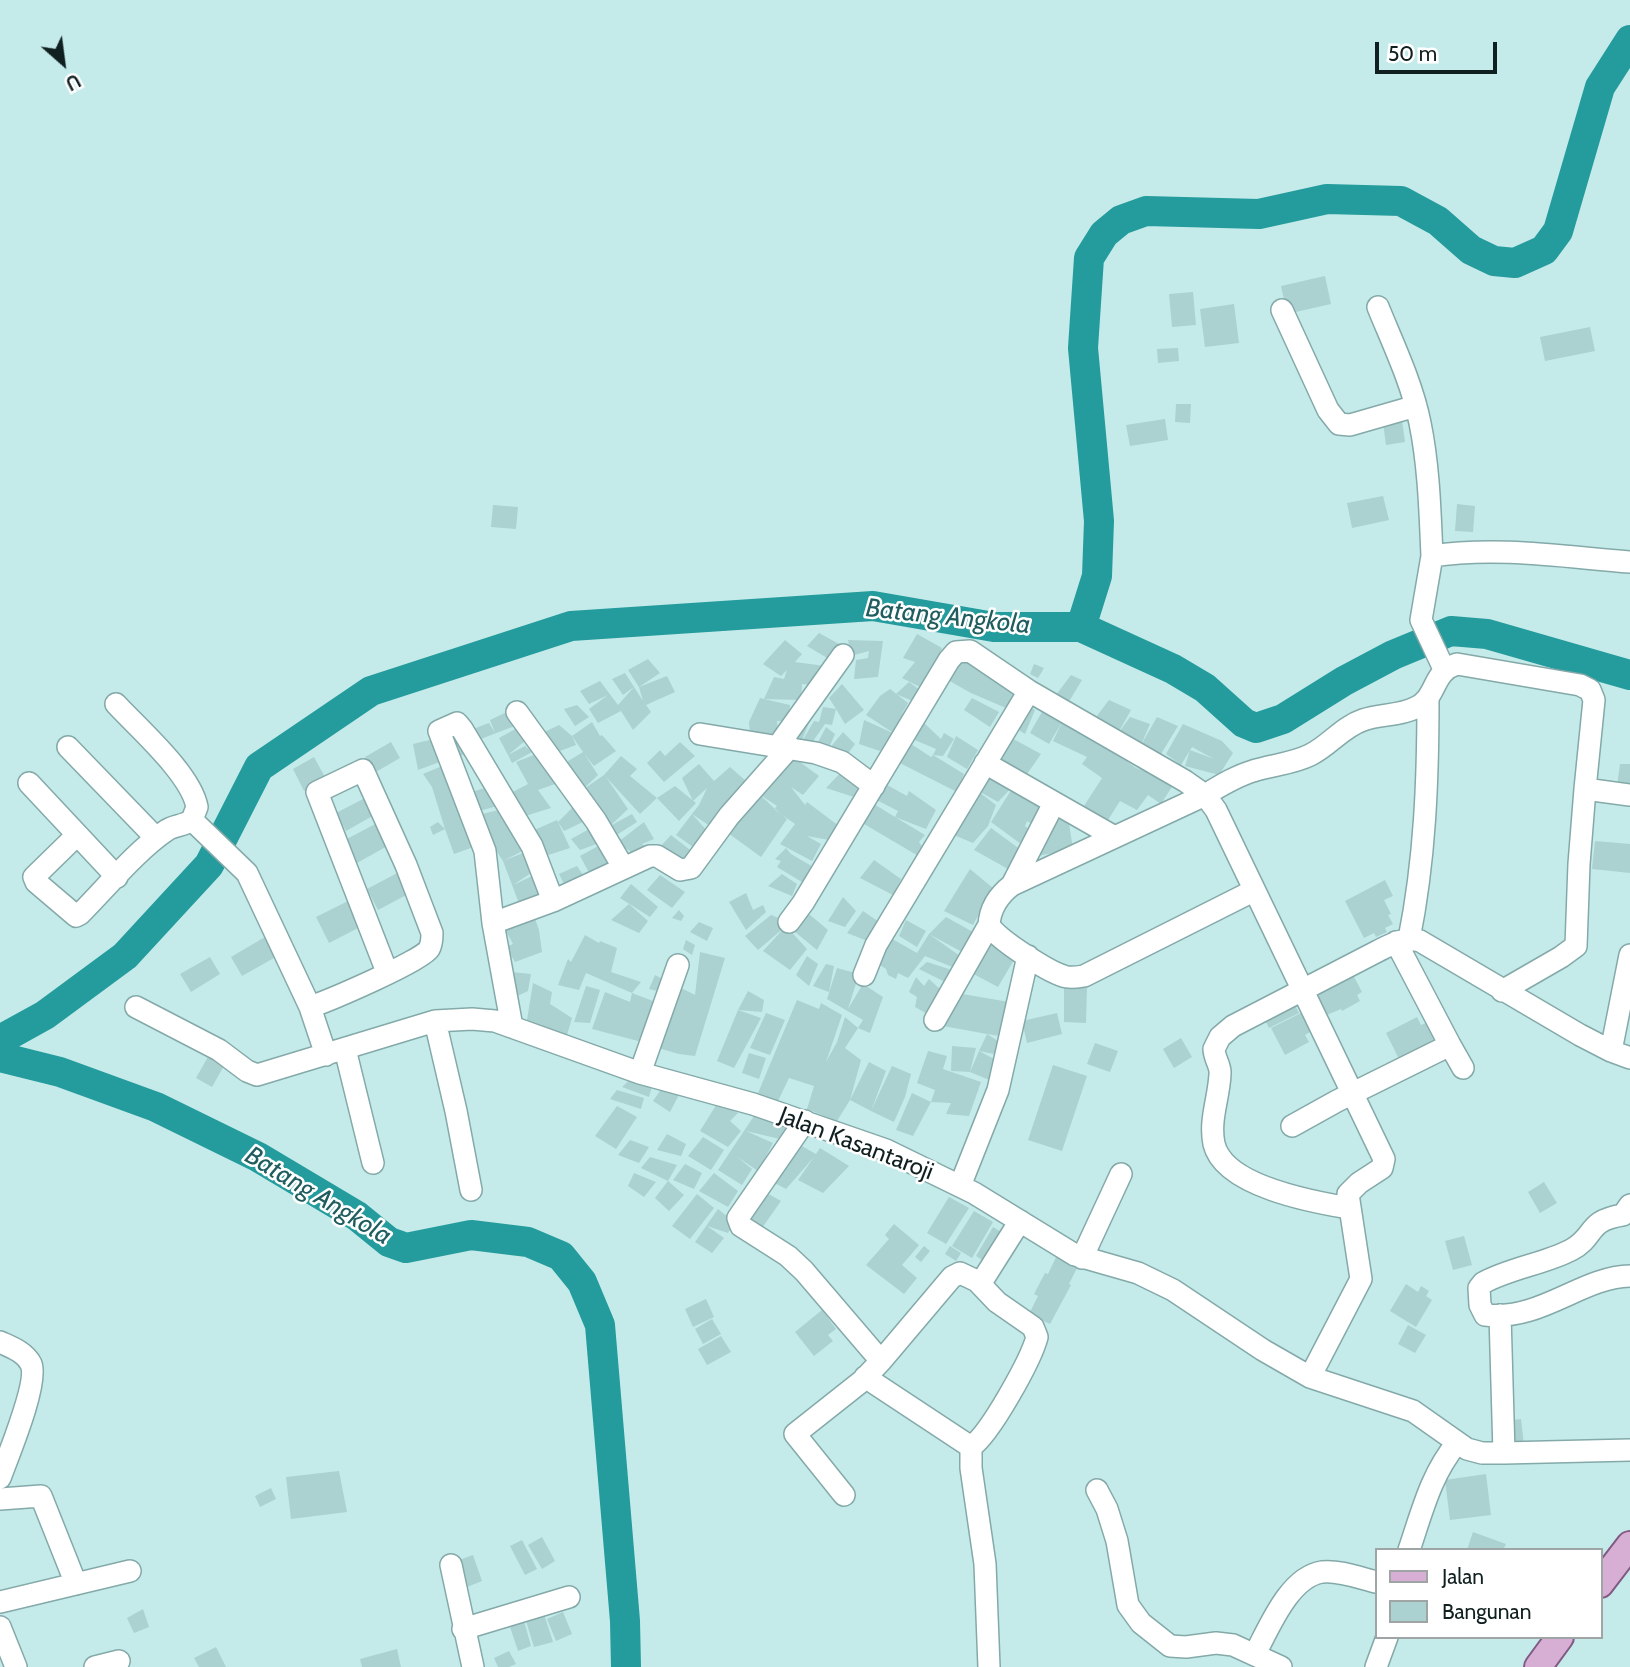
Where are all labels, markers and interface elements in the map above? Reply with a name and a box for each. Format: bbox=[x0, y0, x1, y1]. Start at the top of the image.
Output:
north arrow bbox=[28, 28, 98, 98]
scale bar bbox=[1378, 28, 1500, 72]
text: 50 m bbox=[1388, 41, 1437, 66]
text: U bbox=[62, 69, 85, 95]
water label: Batang Angkola bbox=[864, 593, 1032, 641]
street label: Jalan Kasantaroji bbox=[775, 1101, 937, 1187]
water label: Batang Angkola bbox=[239, 1140, 397, 1252]
legend bbox=[1374, 1548, 1602, 1639]
text: Jalan bbox=[1442, 1564, 1484, 1589]
text: Bangunan bbox=[1442, 1599, 1531, 1624]

